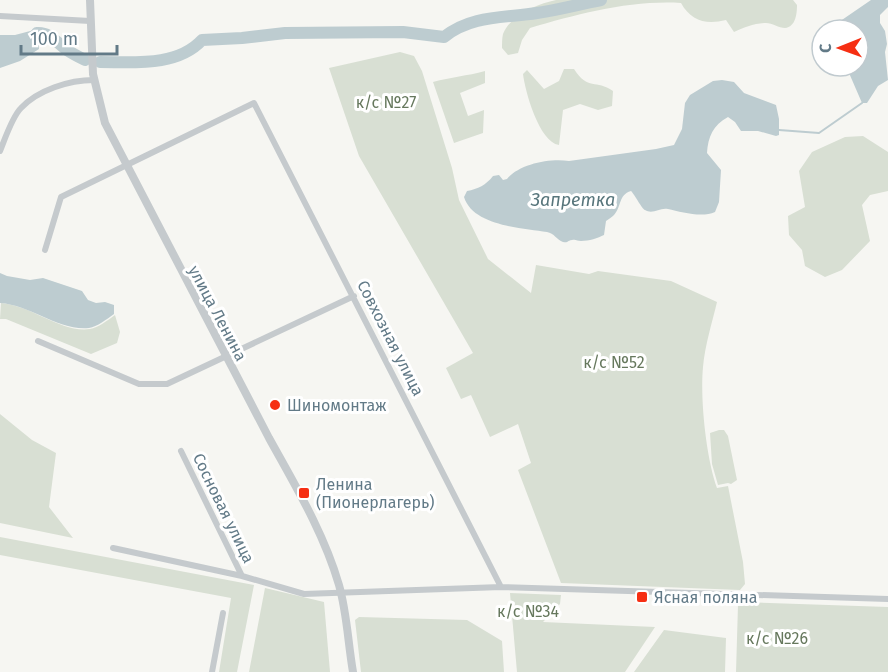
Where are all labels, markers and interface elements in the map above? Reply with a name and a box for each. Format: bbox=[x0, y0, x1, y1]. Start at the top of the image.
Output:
scale bar bbox=[21, 18, 117, 56]
north arrow bbox=[810, 18, 870, 78]
text: 100 m bbox=[30, 28, 78, 50]
text: С bbox=[816, 43, 835, 53]
park label: к/с №27 bbox=[356, 93, 416, 112]
water label: Запретка bbox=[530, 189, 615, 211]
street label: улица Ленина bbox=[184, 262, 251, 364]
street label: Совхозная улица bbox=[353, 277, 428, 399]
park label: к/с №52 bbox=[583, 353, 645, 372]
place label: Шиномонтаж bbox=[287, 396, 387, 415]
marker: Шиномонтаж bbox=[268, 398, 282, 412]
street label: Сосновая улица bbox=[189, 450, 258, 566]
place label: Ленина (Пионерлагерь) bbox=[316, 475, 435, 512]
marker: Ленина (Пионерлагерь) bbox=[297, 486, 311, 500]
place label: Ясная поляна bbox=[654, 588, 757, 607]
marker: Ясная поляна bbox=[635, 590, 649, 604]
park label: к/с №34 bbox=[497, 602, 560, 621]
park label: к/с №26 bbox=[746, 629, 808, 648]

